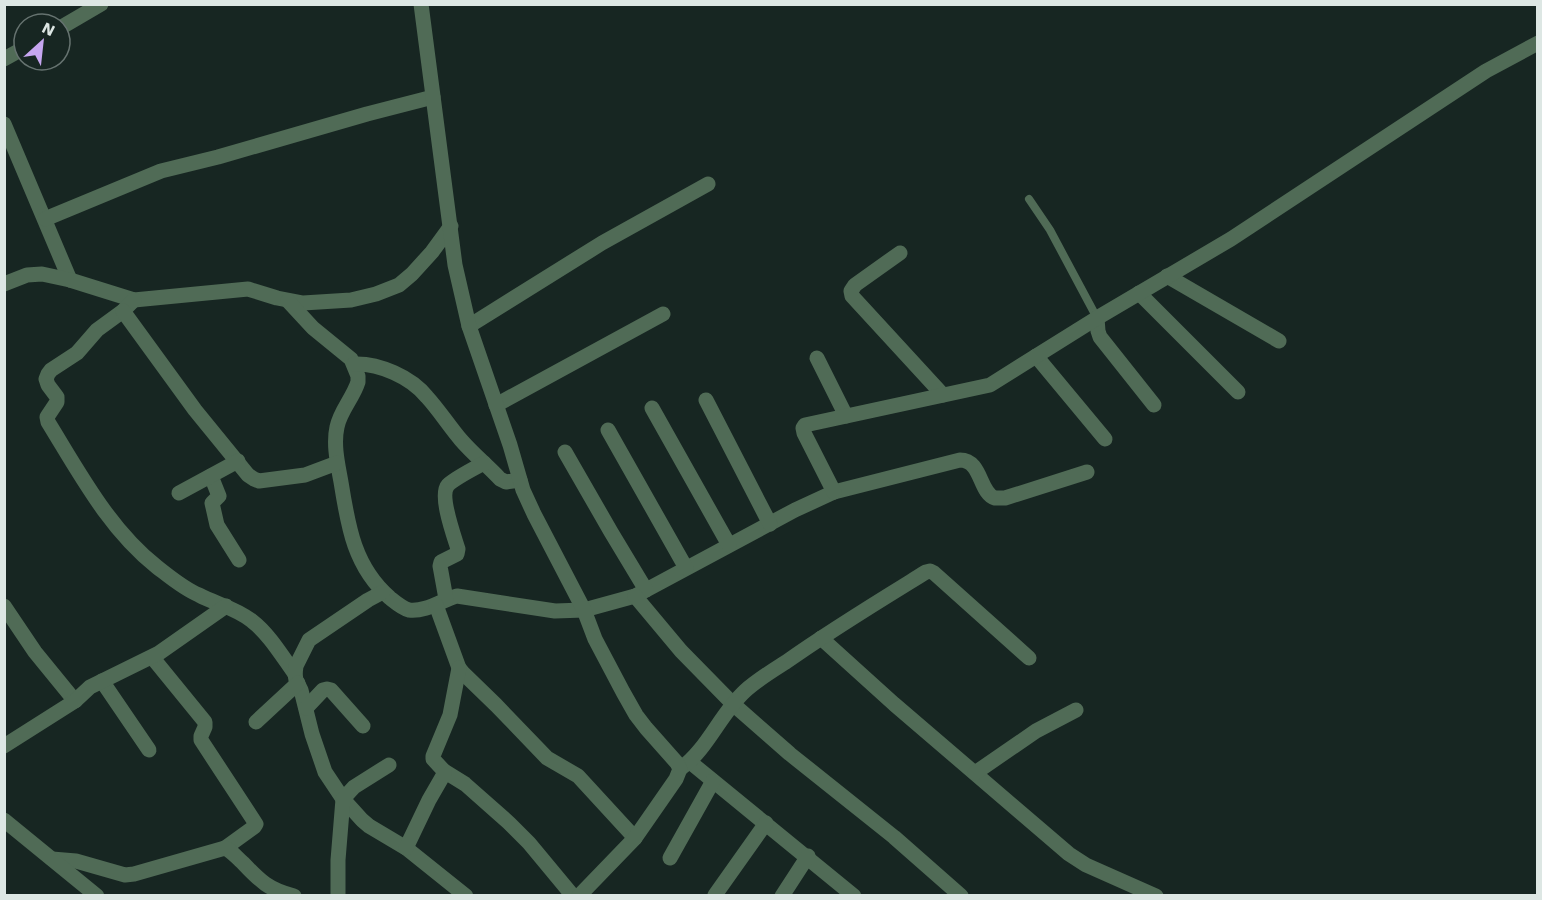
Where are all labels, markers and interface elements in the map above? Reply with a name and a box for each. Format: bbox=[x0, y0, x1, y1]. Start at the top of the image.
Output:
north arrow bbox=[12, 12, 72, 72]
text: N bbox=[39, 18, 58, 40]

